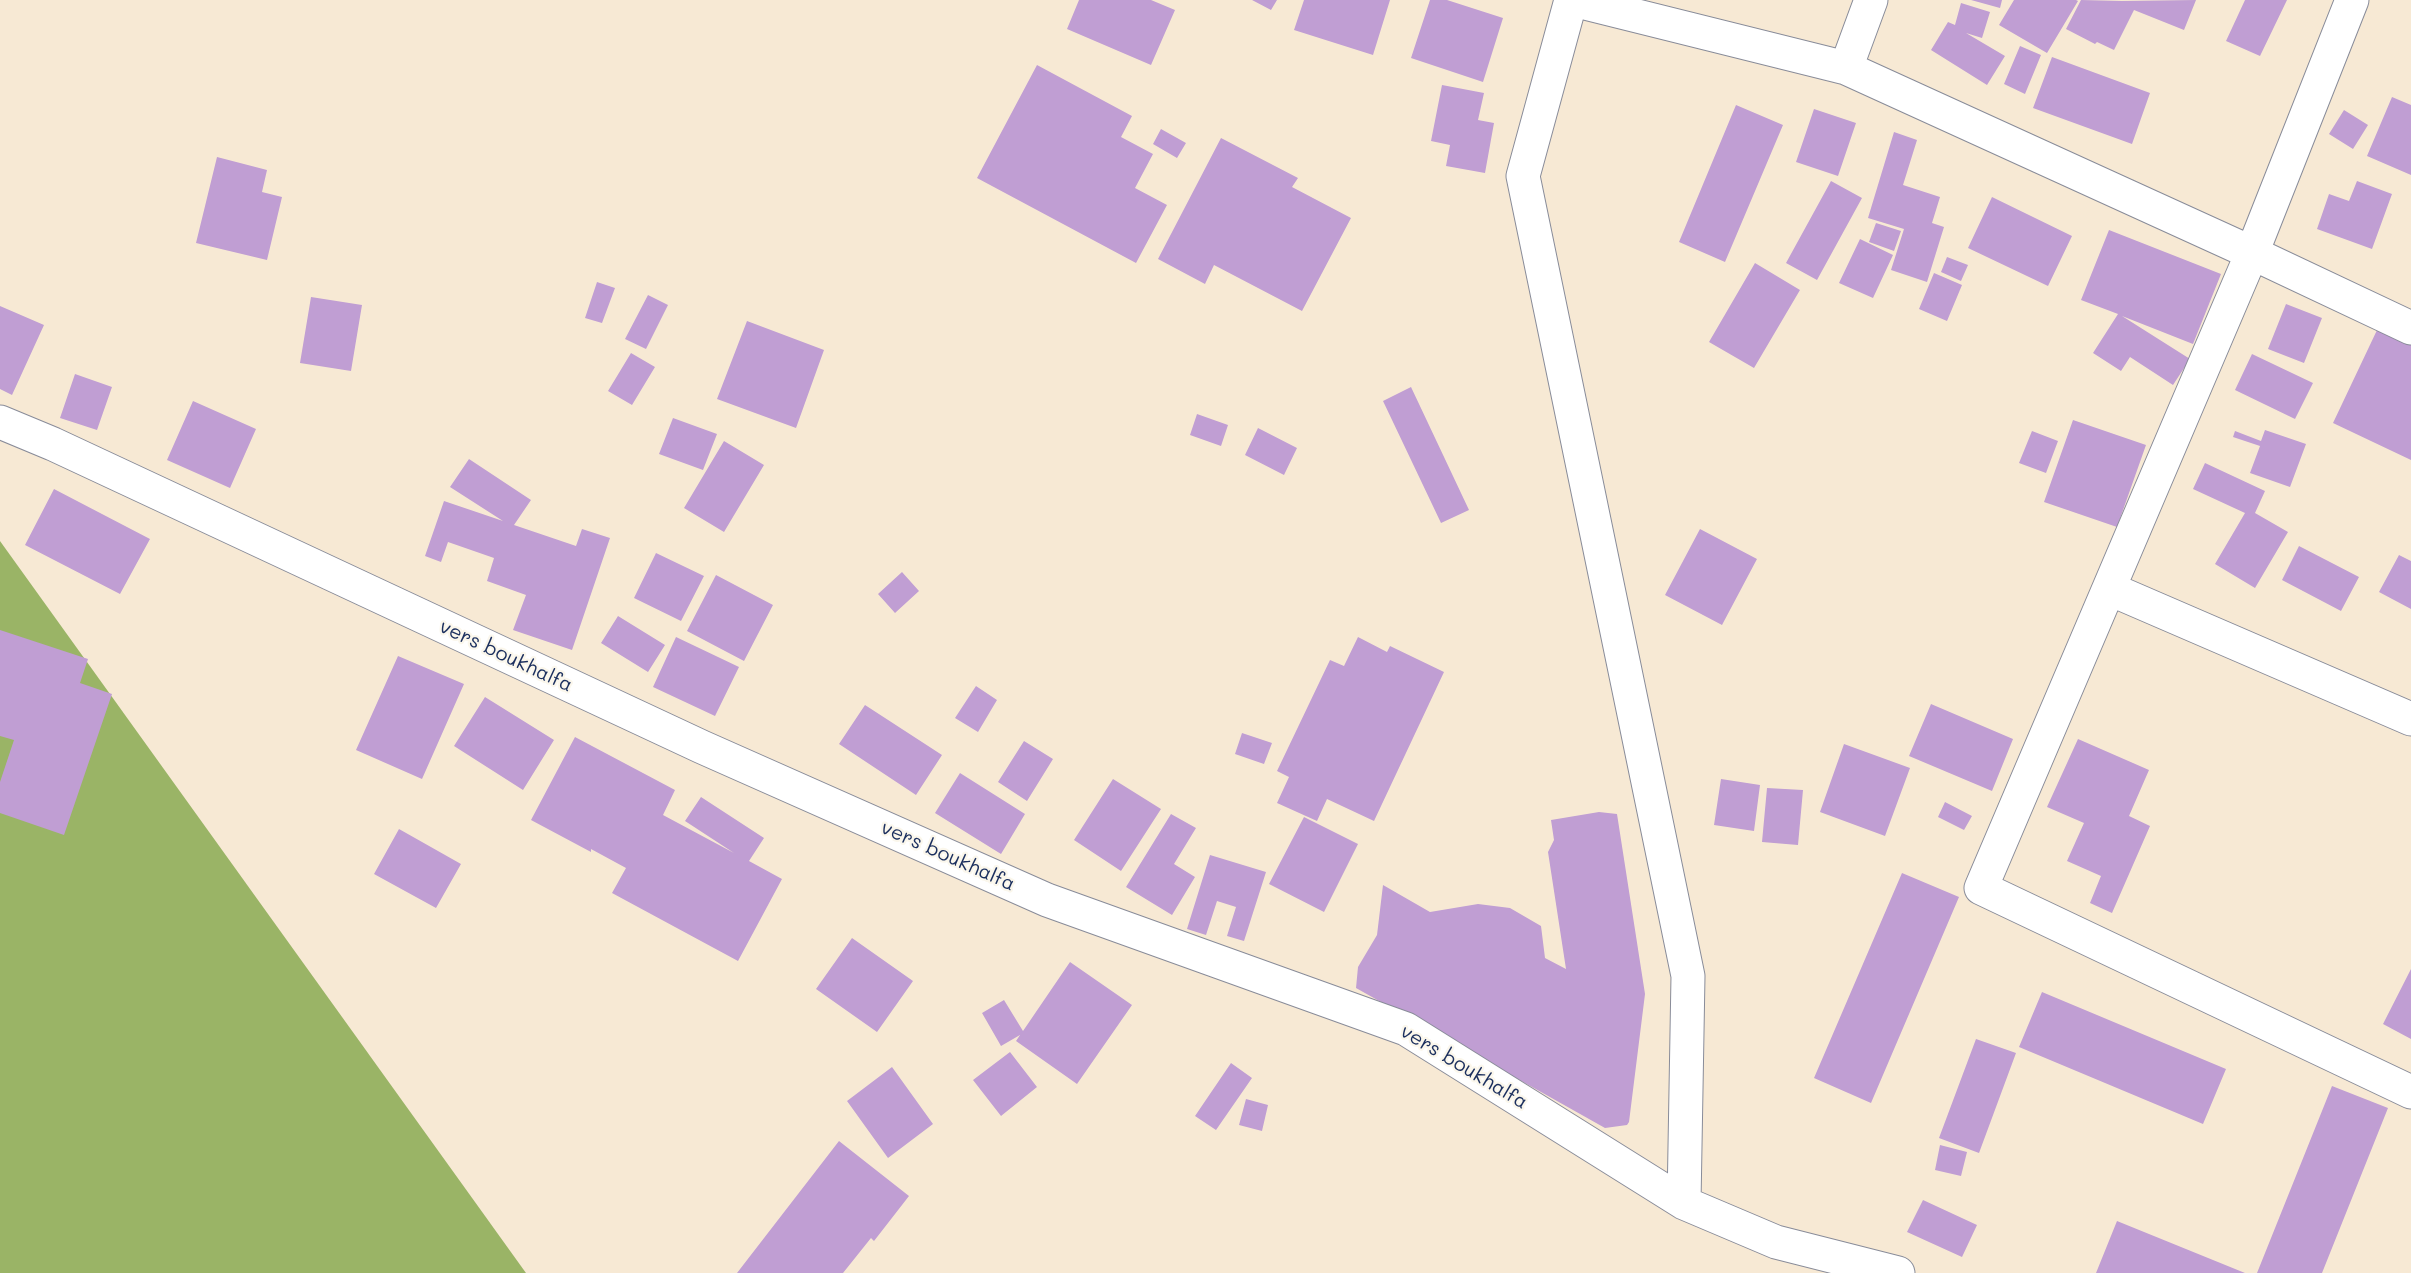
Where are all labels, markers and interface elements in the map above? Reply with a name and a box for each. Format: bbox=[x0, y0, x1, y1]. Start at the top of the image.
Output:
street label: vers boukhalfa bbox=[436, 615, 576, 697]
street label: vers boukhalfa bbox=[877, 816, 1019, 896]
street label: vers boukhalfa bbox=[1396, 1020, 1532, 1114]

